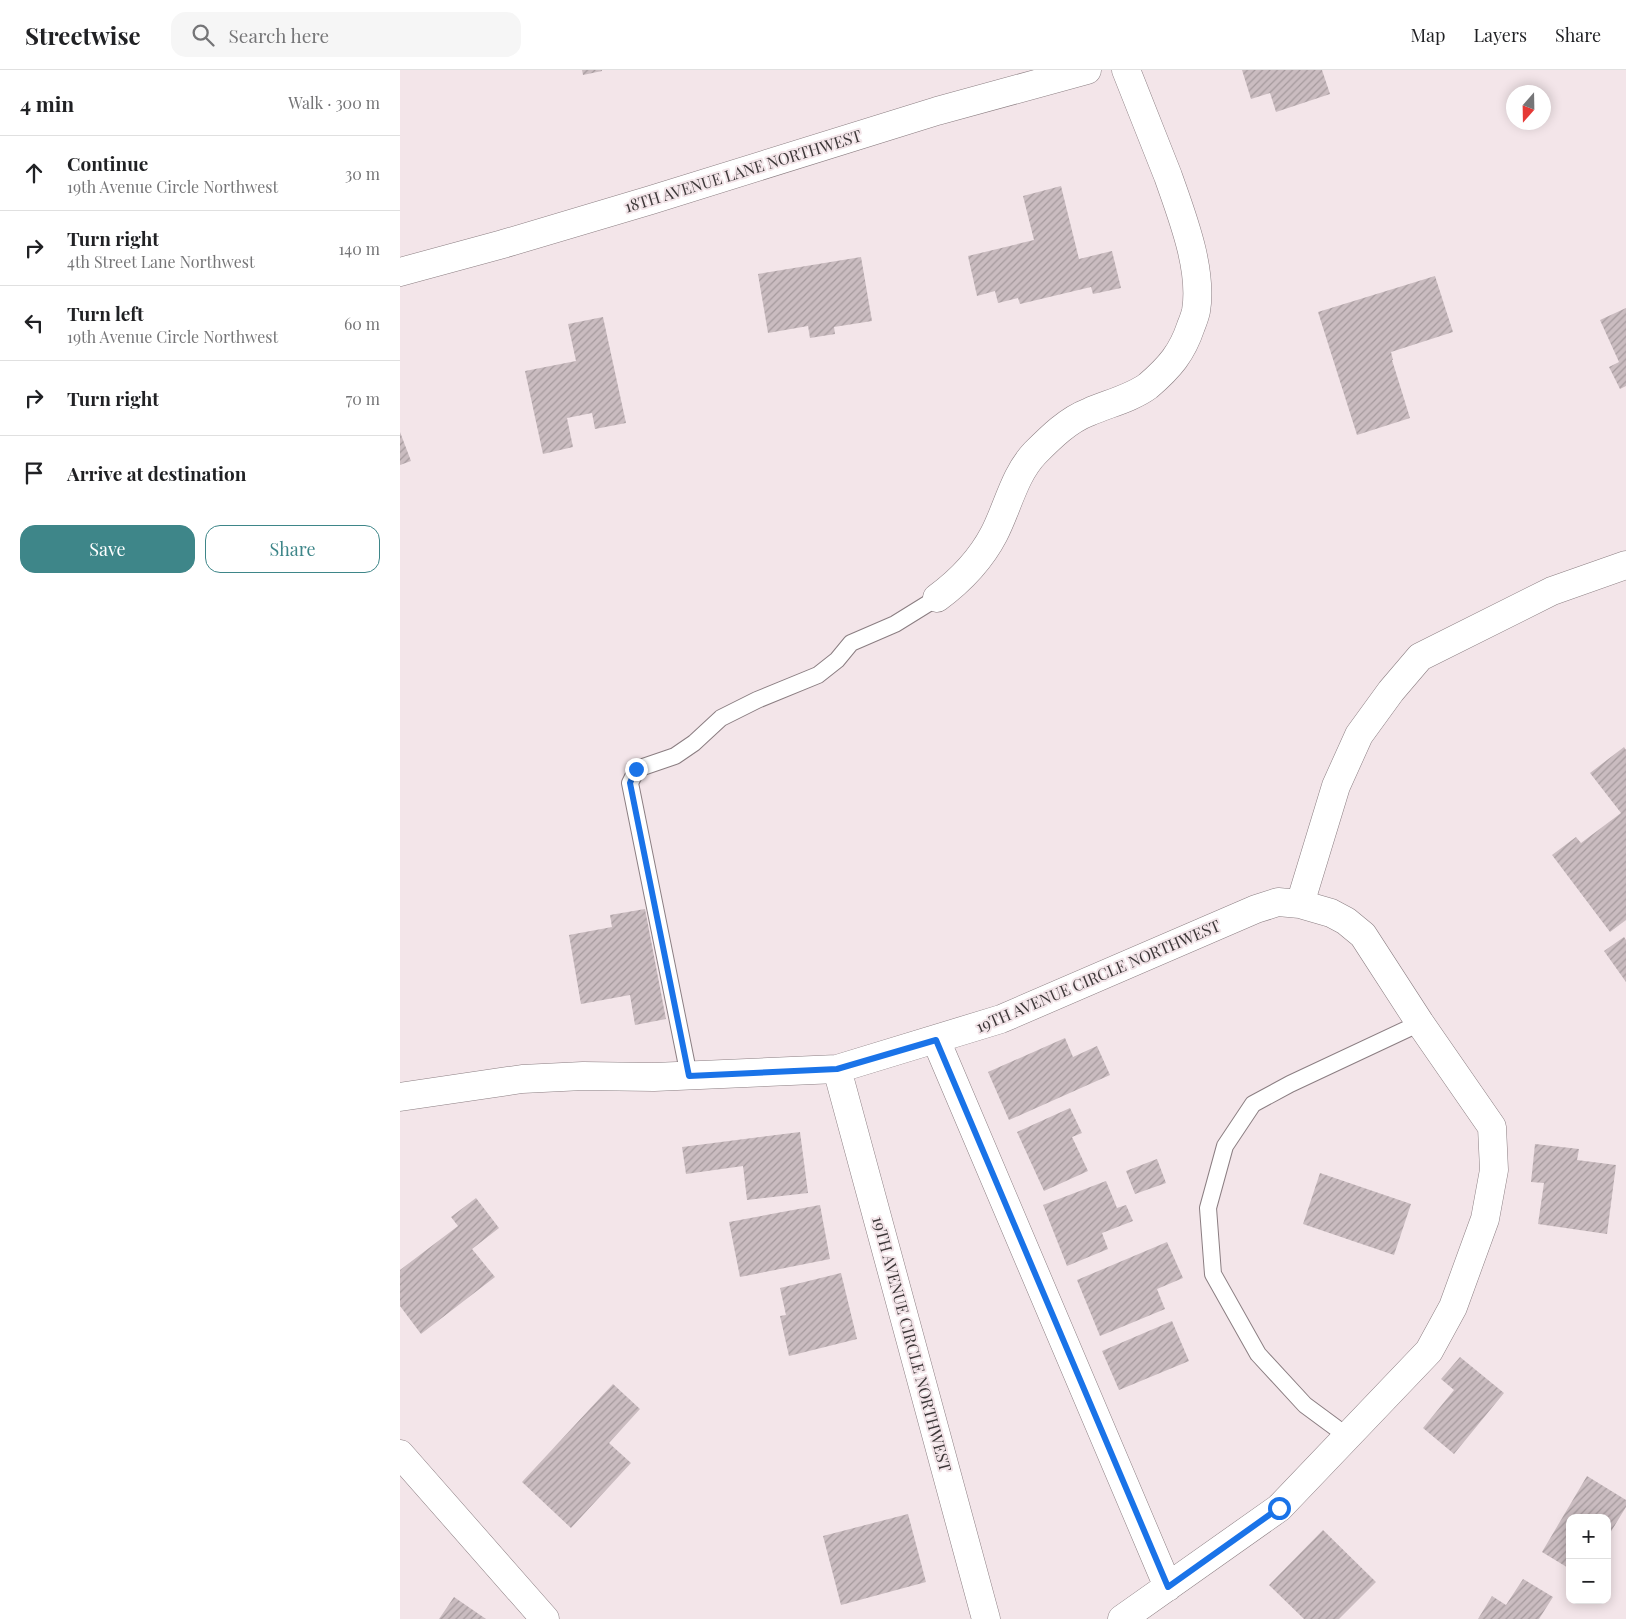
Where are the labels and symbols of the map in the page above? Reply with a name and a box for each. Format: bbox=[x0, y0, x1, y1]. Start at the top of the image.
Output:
north arrow bbox=[1506, 85, 1551, 130]
street label: 18TH AVENUE LANE NORTHWEST bbox=[622, 124, 864, 217]
route end bbox=[625, 758, 648, 781]
street label: 19TH AVENUE CIRCLE NORTHWEST bbox=[972, 914, 1223, 1037]
street label: 19TH AVENUE CIRCLE NORTHWEST bbox=[868, 1214, 957, 1474]
route start bbox=[1268, 1497, 1291, 1520]

